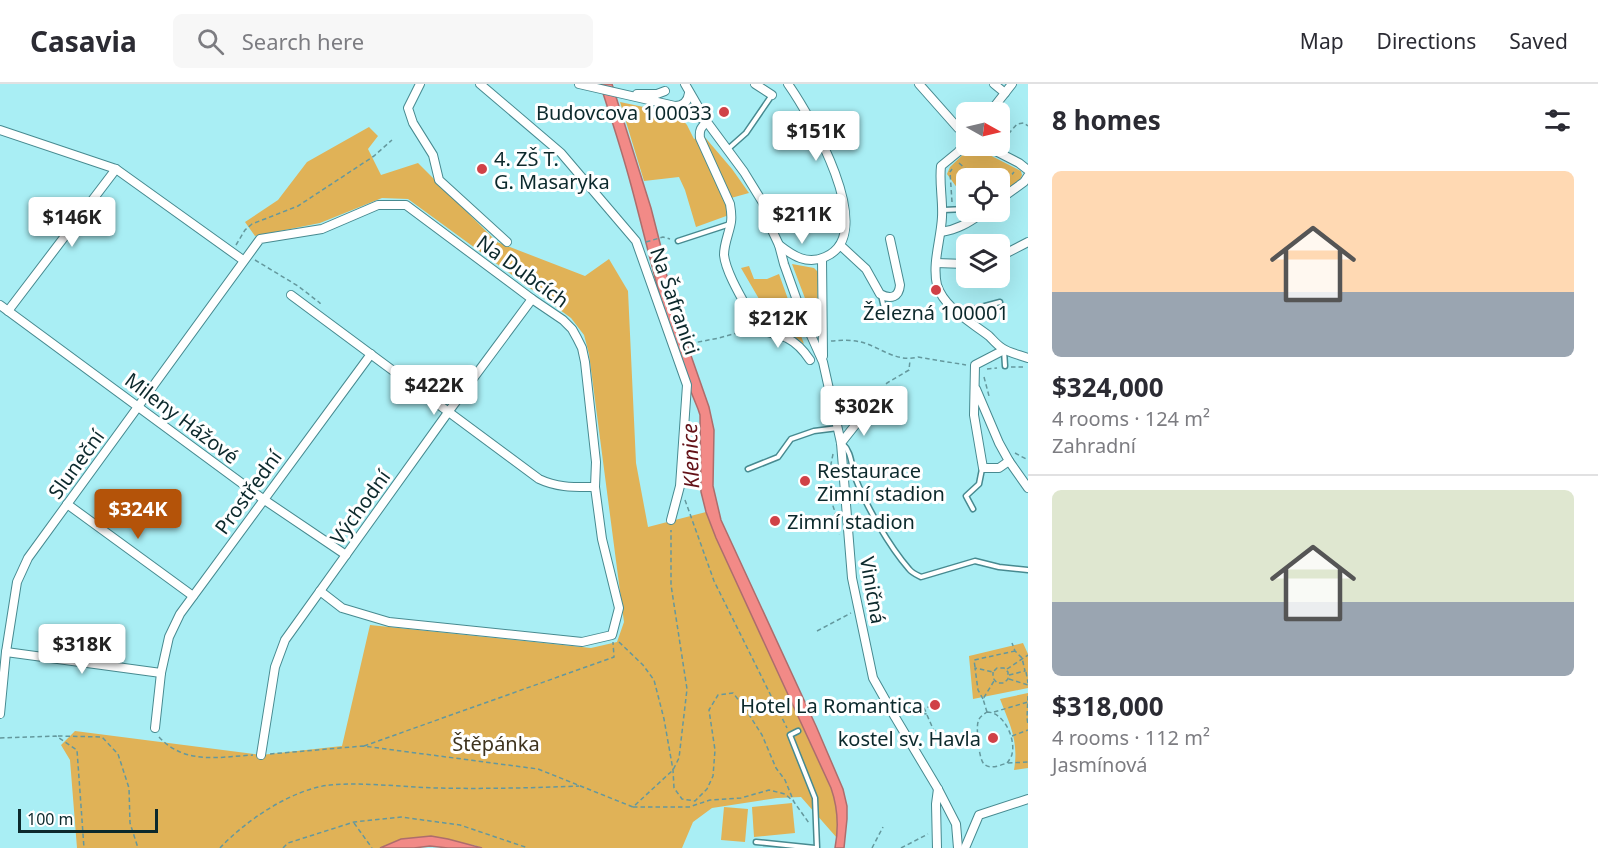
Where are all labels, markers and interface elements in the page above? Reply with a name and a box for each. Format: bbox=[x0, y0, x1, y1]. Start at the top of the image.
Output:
search box bbox=[173, 14, 593, 68]
text: Casavia bbox=[30, 22, 137, 60]
icon: search bbox=[194, 25, 227, 58]
text: Search here bbox=[242, 26, 364, 56]
text: Map bbox=[1300, 27, 1344, 55]
text: Directions bbox=[1377, 27, 1476, 55]
text: Saved bbox=[1509, 27, 1568, 55]
place label: Budovcova 100033 bbox=[536, 99, 712, 126]
north arrow bbox=[956, 102, 1010, 156]
map controls bbox=[956, 102, 1010, 288]
text: 8 homes bbox=[1052, 102, 1161, 138]
icon: filters bbox=[1541, 104, 1574, 137]
marker: Budovcova 100033 bbox=[717, 105, 731, 119]
pin: $151K bbox=[774, 111, 858, 162]
text: $151K bbox=[786, 117, 846, 144]
place label: 4. ZŠ T. G. Masaryka bbox=[494, 145, 610, 195]
marker: 4. ZŠ T. G. Masaryka bbox=[475, 162, 489, 176]
button: locate bbox=[956, 168, 1010, 222]
pin: $211K bbox=[760, 194, 844, 245]
pin: $146K bbox=[30, 197, 114, 248]
text: $211K bbox=[772, 200, 832, 227]
text: $146K bbox=[42, 203, 102, 230]
icon: home bbox=[1259, 210, 1367, 318]
street label: Na Dubcích bbox=[472, 228, 574, 314]
button: layers bbox=[956, 234, 1010, 288]
street label: Na Šafranici bbox=[644, 244, 706, 358]
marker: Železná 100001 bbox=[929, 283, 943, 297]
pin: $212K bbox=[736, 298, 820, 349]
place label: Železná 100001 bbox=[863, 299, 1009, 326]
text: $212K bbox=[748, 304, 808, 331]
pin: $422K bbox=[392, 365, 476, 416]
street label: Mileny Hážové bbox=[120, 366, 244, 470]
text: $324,000 bbox=[1052, 369, 1164, 405]
text: $422K bbox=[404, 371, 464, 398]
pin: $302K bbox=[822, 386, 906, 437]
text: $302K bbox=[834, 392, 894, 419]
text: 4 rooms · 124 m² bbox=[1052, 405, 1210, 432]
street label: Sluneční bbox=[42, 423, 111, 504]
water label: Klenice bbox=[675, 423, 705, 489]
text: Zahradní bbox=[1052, 432, 1136, 459]
street label: Prostřední bbox=[208, 444, 288, 540]
place label: Restaurace Zimní stadion bbox=[817, 457, 945, 507]
street label: Východní bbox=[324, 464, 397, 550]
marker: Restaurace Zimní stadion bbox=[798, 474, 812, 488]
pin: $324K bbox=[96, 489, 180, 540]
text: $324K bbox=[108, 495, 168, 522]
place label: Zimní stadion bbox=[787, 508, 915, 535]
marker: Zimní stadion bbox=[768, 514, 782, 528]
icon: home bbox=[1259, 529, 1367, 637]
street label: Viničná bbox=[854, 554, 892, 626]
pin: $318K bbox=[40, 624, 124, 675]
text: $318K bbox=[52, 630, 112, 657]
text: $318,000 bbox=[1052, 688, 1164, 724]
place label: Hotel La Romantica bbox=[740, 692, 923, 719]
marker: Hotel La Romantica bbox=[928, 698, 942, 712]
text: 4 rooms · 112 m² bbox=[1052, 724, 1210, 751]
place label: kostel sv. Havla bbox=[838, 725, 981, 752]
park label: Štěpánka bbox=[452, 730, 540, 757]
marker: kostel sv. Havla bbox=[986, 731, 1000, 745]
text: Jasmínová bbox=[1052, 751, 1148, 778]
scale bar bbox=[18, 806, 158, 834]
text: 100 m bbox=[27, 808, 74, 830]

